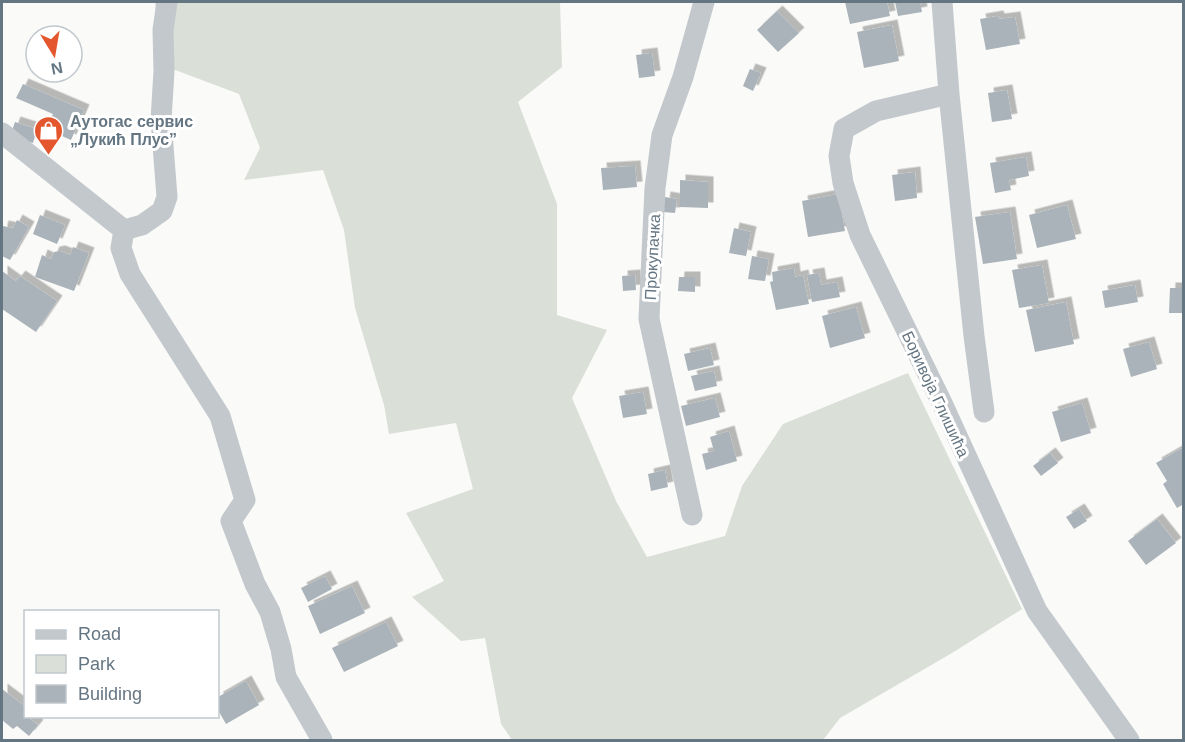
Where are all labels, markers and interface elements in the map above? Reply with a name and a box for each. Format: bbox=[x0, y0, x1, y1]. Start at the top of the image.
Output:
north arrow bbox=[24, 24, 84, 84]
text: N bbox=[49, 59, 64, 78]
place label: Аутогас сервис „Лукић Плус” bbox=[70, 113, 193, 148]
shop icon: Аутогас сервис „Лукић Плус” bbox=[33, 114, 65, 156]
street label: Прокупачка bbox=[642, 213, 663, 301]
street label: Боривоја Глишића bbox=[899, 329, 972, 460]
legend bbox=[24, 610, 219, 718]
text: Road bbox=[78, 624, 121, 644]
text: Park bbox=[78, 654, 116, 674]
text: Building bbox=[78, 684, 142, 704]

